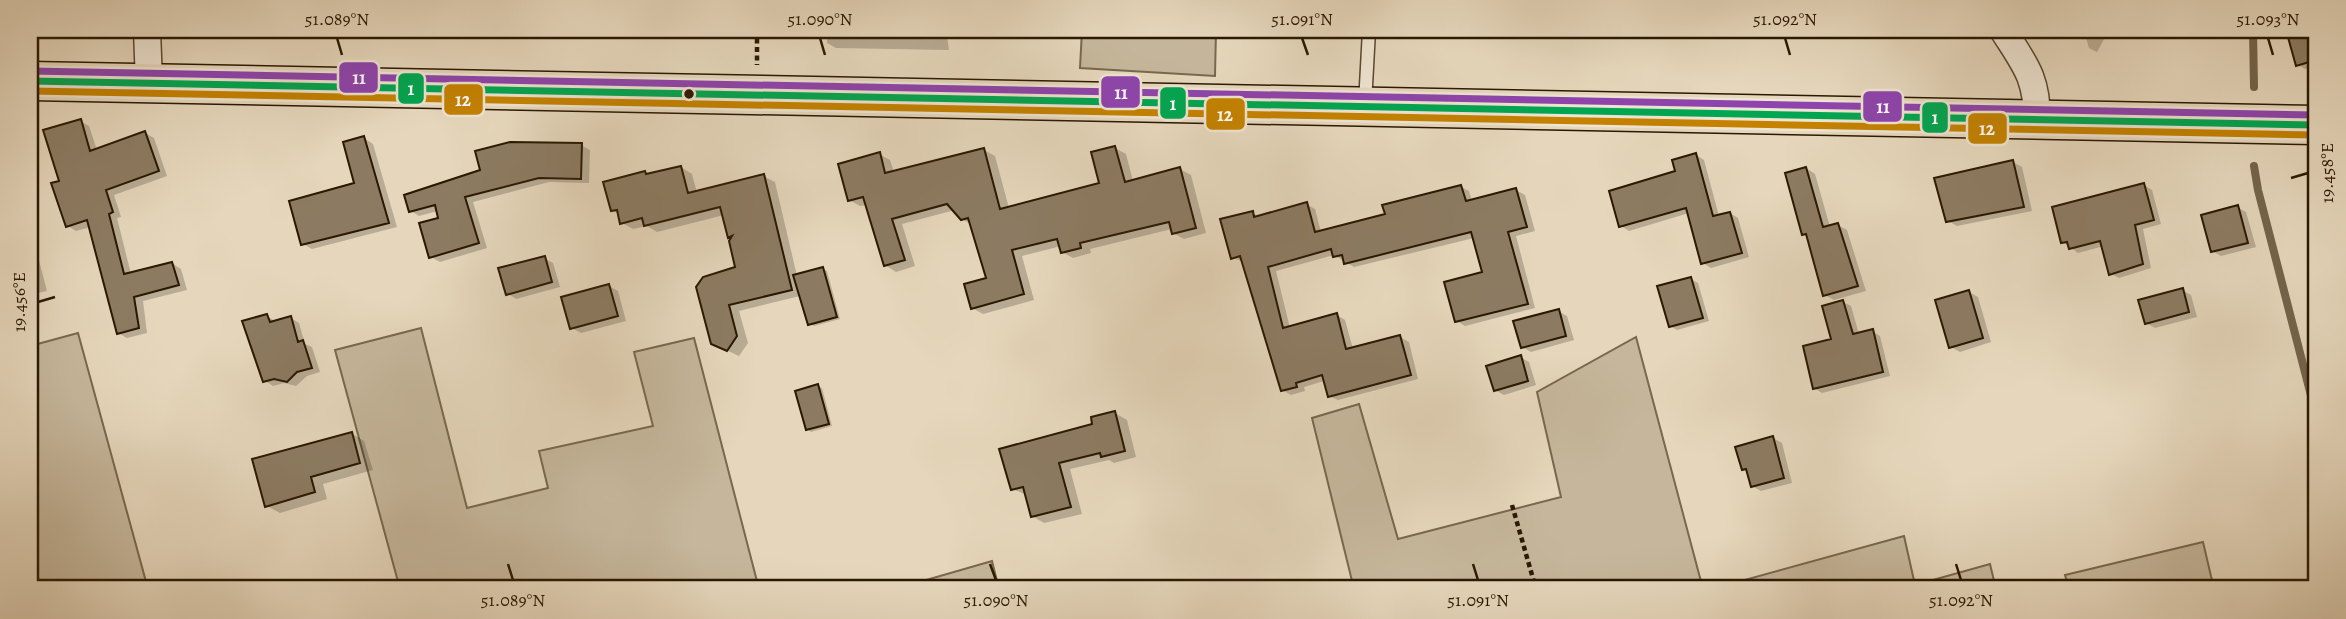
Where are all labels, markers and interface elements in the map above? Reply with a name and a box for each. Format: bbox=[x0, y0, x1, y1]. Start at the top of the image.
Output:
text: 51.089°N bbox=[305, 7, 369, 31]
text: 51.090°N bbox=[787, 7, 853, 31]
text: 51.091°N bbox=[1271, 7, 1333, 31]
text: 51.092°N bbox=[1753, 7, 1817, 31]
text: 51.093°N bbox=[2236, 7, 2300, 31]
line badge: 11 bbox=[338, 61, 379, 94]
text: 11 bbox=[352, 65, 366, 91]
line badge: 1 bbox=[397, 72, 425, 105]
line badge: 11 bbox=[1100, 75, 1141, 109]
text: 1 bbox=[408, 76, 415, 102]
text: 11 bbox=[1114, 80, 1128, 106]
line badge: 12 bbox=[443, 83, 484, 116]
line badge: 1 bbox=[1159, 86, 1187, 120]
text: 12 bbox=[455, 87, 471, 113]
unlabelled marker bbox=[682, 87, 696, 101]
line badge: 11 bbox=[1862, 90, 1903, 123]
text: 1 bbox=[1170, 91, 1177, 117]
text: 11 bbox=[1876, 94, 1890, 120]
line badge: 12 bbox=[1205, 97, 1246, 131]
line badge: 1 bbox=[1921, 101, 1949, 134]
text: 12 bbox=[1217, 102, 1233, 128]
text: 1 bbox=[1932, 105, 1939, 131]
line badge: 12 bbox=[1967, 112, 2008, 145]
text: 12 bbox=[1979, 116, 1995, 142]
text: 19.458°E bbox=[2315, 143, 2339, 203]
text: 19.456°E bbox=[7, 272, 31, 332]
text: 51.089°N bbox=[481, 588, 545, 612]
text: 51.090°N bbox=[963, 588, 1029, 612]
text: 51.091°N bbox=[1447, 588, 1509, 612]
text: 51.092°N bbox=[1929, 588, 1993, 612]

